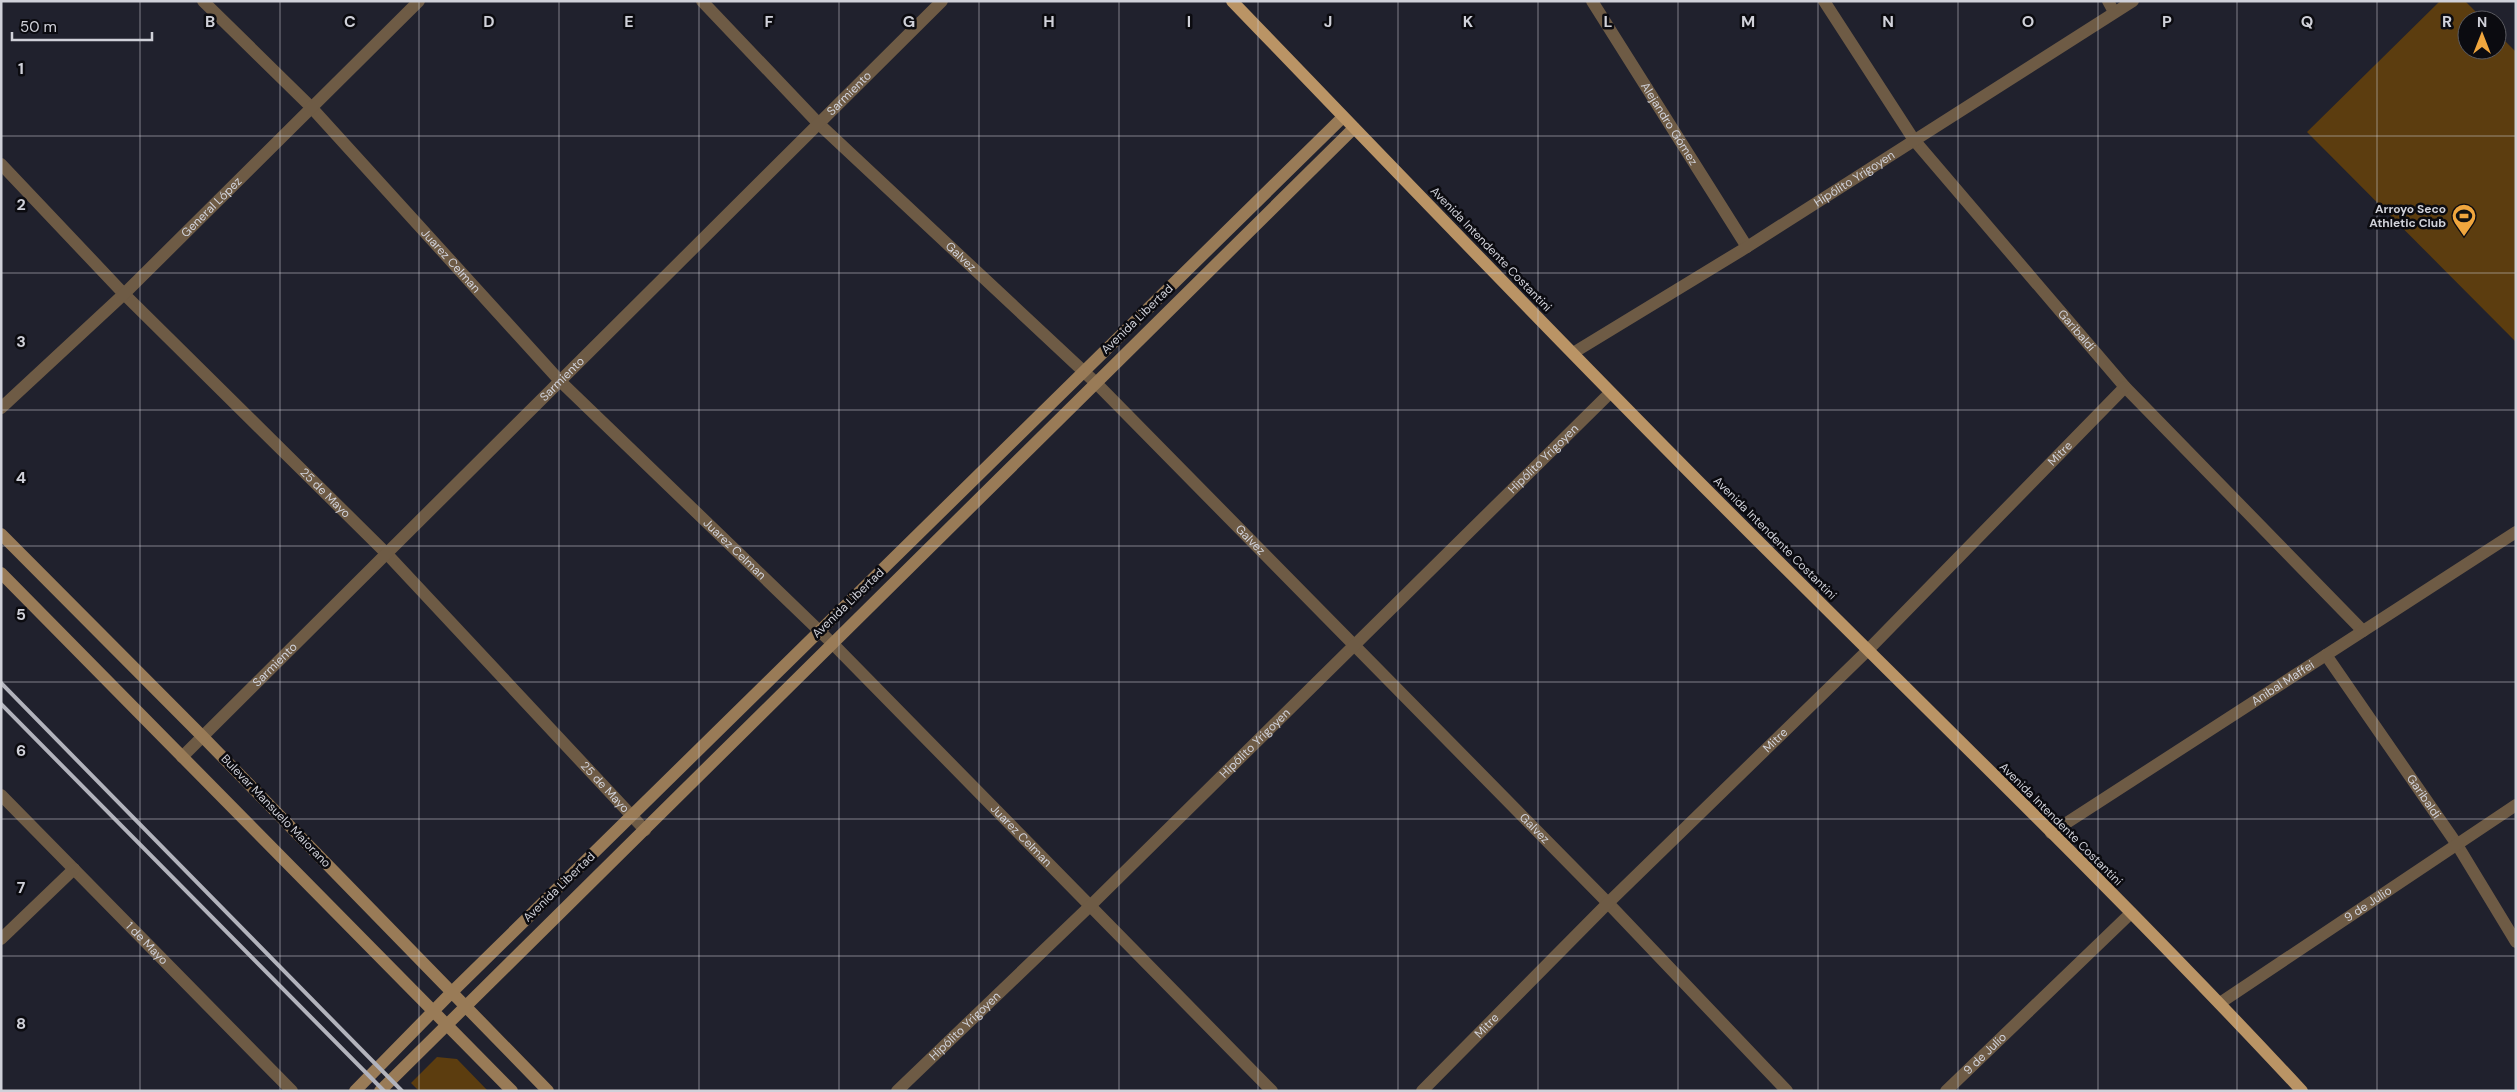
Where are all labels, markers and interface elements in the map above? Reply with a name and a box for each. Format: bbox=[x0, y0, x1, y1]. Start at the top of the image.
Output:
scale bar bbox=[12, 10, 152, 42]
north arrow bbox=[2457, 10, 2507, 60]
text: B bbox=[205, 11, 215, 32]
text: C bbox=[344, 11, 356, 32]
text: D bbox=[483, 11, 495, 32]
text: E bbox=[624, 11, 634, 32]
text: F bbox=[765, 11, 774, 32]
text: G bbox=[903, 11, 915, 32]
text: H bbox=[1043, 11, 1055, 32]
text: I bbox=[1187, 11, 1191, 32]
text: J bbox=[1324, 11, 1332, 32]
text: K bbox=[1463, 11, 1474, 32]
text: L bbox=[1604, 11, 1613, 32]
text: M bbox=[1741, 11, 1755, 32]
text: N bbox=[1882, 11, 1894, 32]
text: O bbox=[2022, 11, 2034, 32]
text: P bbox=[2162, 11, 2172, 32]
text: Q bbox=[2301, 11, 2313, 32]
text: R bbox=[2442, 11, 2452, 32]
text: N bbox=[2477, 13, 2487, 31]
text: 50 m bbox=[20, 17, 57, 37]
text: 1 bbox=[18, 58, 24, 79]
street label: Sarmiento bbox=[823, 68, 875, 119]
street label: Alejandro Gómez bbox=[1637, 79, 1701, 168]
street label: Hipólito Yrigoyen bbox=[1811, 147, 1898, 210]
street label: General López bbox=[178, 173, 245, 241]
street label: Avenida Intendente Costantini bbox=[1427, 183, 1555, 315]
text: 2 bbox=[16, 194, 26, 215]
place label: Arroyo Seco Athletic Club bbox=[2369, 201, 2446, 231]
sports icon: Arroyo Seco Athletic Club bbox=[2451, 203, 2477, 237]
street label: Juarez Celman bbox=[417, 225, 484, 296]
street label: Galvez bbox=[942, 238, 980, 275]
street label: Avenida Libertad bbox=[1098, 281, 1176, 357]
street label: Garibaldi bbox=[2054, 306, 2099, 355]
text: 3 bbox=[16, 331, 26, 352]
street label: Sarmiento bbox=[536, 353, 588, 405]
street label: Hipólito Yrigoyen bbox=[1505, 420, 1582, 497]
street label: Mitre bbox=[2044, 437, 2076, 469]
street label: 25 de Mayo bbox=[297, 465, 354, 521]
text: 4 bbox=[16, 467, 26, 488]
street label: Avenida Intendente Costantini bbox=[1710, 473, 1840, 603]
street label: Juarez Celman bbox=[700, 515, 770, 583]
street label: Galvez bbox=[1232, 521, 1269, 558]
street label: Avenida Libertad bbox=[809, 565, 887, 641]
text: 5 bbox=[16, 604, 26, 625]
street label: Sarmiento bbox=[249, 639, 301, 690]
street label: Anibal Maffei bbox=[2248, 657, 2317, 709]
street label: Hipólito Yrigoyen bbox=[1216, 705, 1294, 782]
street label: Mitre bbox=[1759, 724, 1791, 756]
text: 6 bbox=[16, 740, 26, 761]
street label: Bulevar Mansuelo Maiorano bbox=[218, 751, 334, 871]
street label: 25 de Mayo bbox=[577, 758, 633, 816]
street label: Avenida Intendente Costantini bbox=[1996, 759, 2126, 889]
street label: Garibaldi bbox=[2403, 771, 2445, 822]
street label: Juarez Celman bbox=[987, 801, 1055, 870]
street label: Galvez bbox=[1516, 810, 1553, 847]
street label: Avenida Libertad bbox=[520, 849, 598, 925]
text: 7 bbox=[17, 877, 26, 898]
street label: 9 de Julio bbox=[2341, 882, 2395, 926]
street label: 1 de Mayo bbox=[122, 918, 172, 968]
street label: Hipólito Yrigoyen bbox=[926, 988, 1004, 1064]
street label: Mitre bbox=[1471, 1010, 1503, 1041]
text: 8 bbox=[16, 1013, 26, 1034]
street label: 9 de Julio bbox=[1960, 1029, 2010, 1078]

